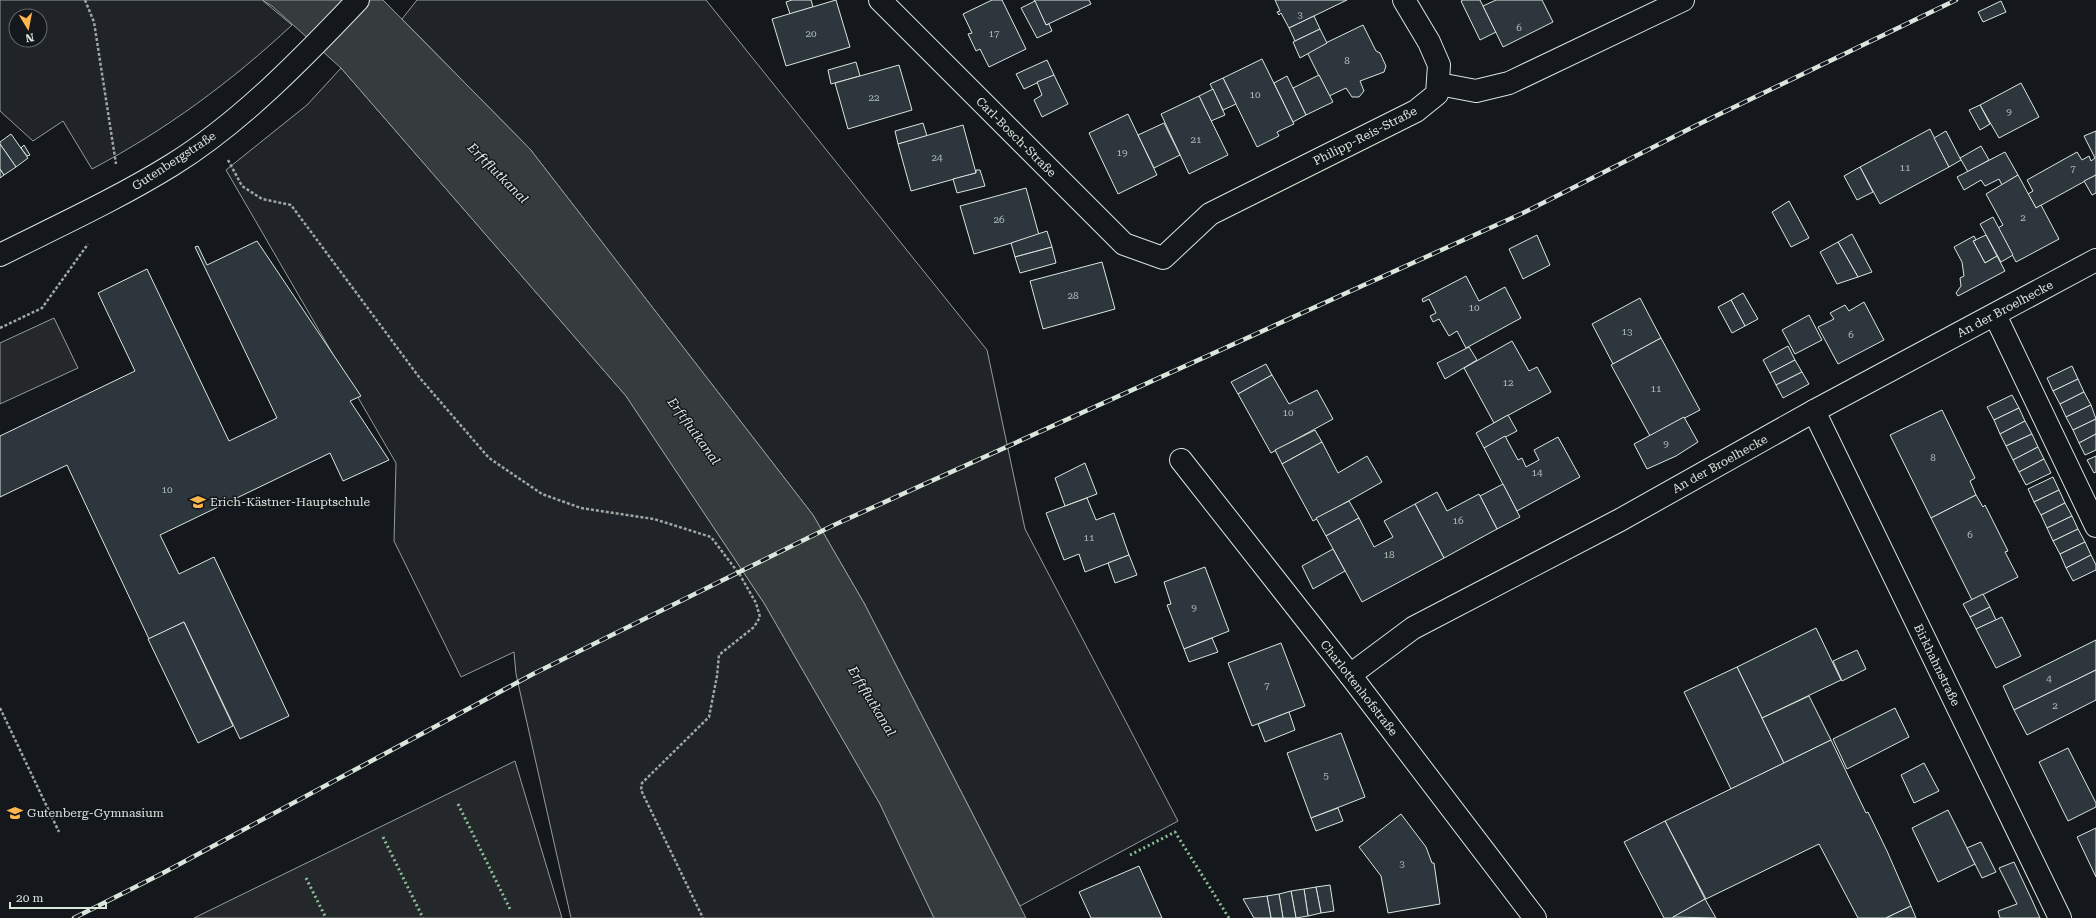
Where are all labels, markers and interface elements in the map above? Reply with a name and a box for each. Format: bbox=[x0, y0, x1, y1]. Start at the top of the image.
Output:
north arrow bbox=[8, 8, 48, 48]
house number: 3 bbox=[1297, 9, 1303, 20]
house number: 6 bbox=[1516, 22, 1522, 33]
house number: 20 bbox=[805, 28, 817, 39]
house number: 17 bbox=[988, 28, 1000, 39]
text: N bbox=[24, 30, 35, 45]
house number: 8 bbox=[1344, 55, 1350, 66]
house number: 10 bbox=[1249, 89, 1261, 100]
house number: 22 bbox=[868, 92, 880, 103]
street label: Carl-Bosch-Straße bbox=[973, 94, 1059, 180]
street label: Philipp-Reis-Straße bbox=[1311, 104, 1420, 168]
house number: 9 bbox=[2006, 106, 2012, 117]
street label: Gutenbergstraße bbox=[129, 128, 219, 193]
house number: 21 bbox=[1190, 134, 1202, 145]
water label: Erftflutkanal bbox=[464, 139, 531, 206]
house number: 19 bbox=[1116, 147, 1128, 158]
house number: 24 bbox=[931, 152, 943, 163]
house number: 11 bbox=[1899, 162, 1911, 173]
house number: 7 bbox=[2070, 163, 2076, 174]
house number: 2 bbox=[2020, 212, 2026, 223]
house number: 26 bbox=[993, 214, 1005, 225]
street label: An der Broelhecke bbox=[1955, 278, 2056, 340]
house number: 28 bbox=[1067, 290, 1079, 301]
house number: 10 bbox=[1468, 302, 1480, 313]
house number: 13 bbox=[1621, 326, 1633, 337]
house number: 6 bbox=[1848, 329, 1854, 340]
house number: 12 bbox=[1502, 377, 1514, 388]
house number: 11 bbox=[1650, 383, 1662, 394]
water label: Erftflutkanal bbox=[664, 394, 723, 467]
house number: 10 bbox=[1282, 407, 1294, 418]
street label: An der Broelhecke bbox=[1670, 432, 1770, 496]
house number: 9 bbox=[1663, 438, 1669, 449]
house number: 8 bbox=[1930, 452, 1936, 463]
house number: 14 bbox=[1531, 467, 1543, 478]
house number: 10 bbox=[161, 484, 173, 495]
school or university icon: Erich-Kästner-Hauptschule bbox=[189, 493, 207, 511]
place label: Erich-Kästner-Hauptschule bbox=[210, 495, 370, 509]
house number: 16 bbox=[1452, 515, 1464, 526]
house number: 6 bbox=[1967, 529, 1973, 540]
house number: 11 bbox=[1083, 532, 1095, 543]
house number: 18 bbox=[1383, 549, 1395, 560]
house number: 9 bbox=[1191, 602, 1197, 613]
street label: Birkhahnstraße bbox=[1911, 622, 1963, 709]
street label: Charlottenhofstraße bbox=[1317, 638, 1401, 739]
water label: Erftflutkanal bbox=[845, 662, 899, 739]
house number: 4 bbox=[2046, 673, 2052, 684]
house number: 7 bbox=[1264, 680, 1270, 691]
house number: 2 bbox=[2052, 700, 2058, 711]
house number: 5 bbox=[1323, 770, 1329, 781]
school or university icon: Gutenberg-Gymnasium bbox=[6, 804, 24, 822]
place label: Gutenberg-Gymnasium bbox=[27, 806, 164, 820]
house number: 3 bbox=[1399, 858, 1405, 869]
scale bar bbox=[10, 884, 106, 910]
text: 20 m bbox=[16, 891, 43, 905]

